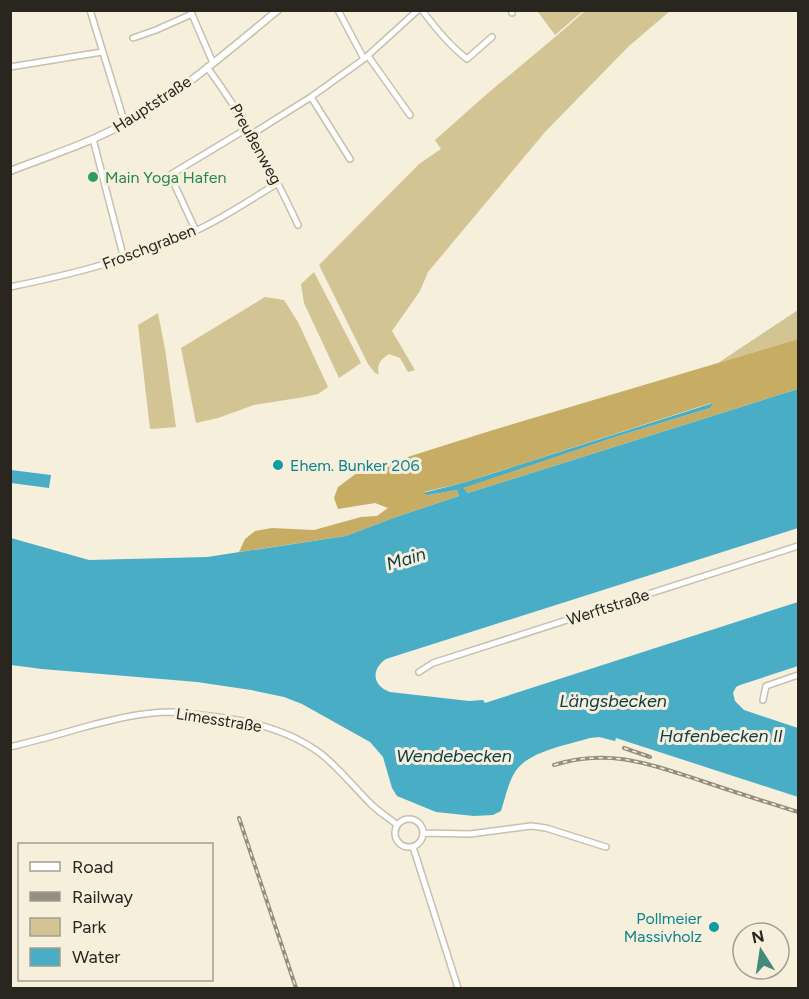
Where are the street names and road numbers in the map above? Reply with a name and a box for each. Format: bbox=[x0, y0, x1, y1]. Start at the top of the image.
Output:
street label: Hauptstraße bbox=[109, 72, 195, 136]
street label: Preußenweg bbox=[226, 100, 286, 188]
street label: Froschgraben bbox=[100, 221, 198, 273]
street label: Werftstraße bbox=[564, 585, 652, 629]
street label: Limesstraße bbox=[175, 704, 264, 736]

